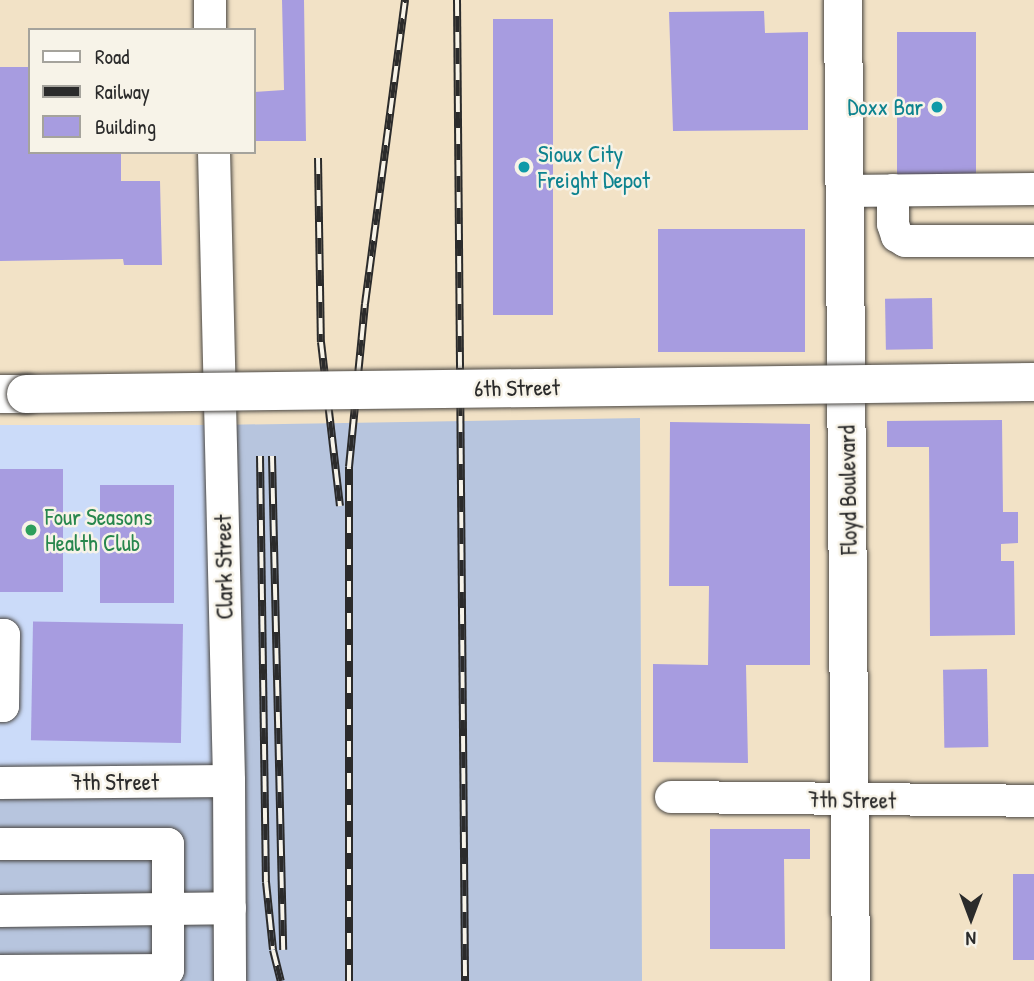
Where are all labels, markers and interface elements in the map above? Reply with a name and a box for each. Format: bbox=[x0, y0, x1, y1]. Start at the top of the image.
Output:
legend bbox=[28, 28, 256, 154]
text: Road bbox=[95, 42, 129, 71]
text: Railway bbox=[95, 77, 150, 106]
place label: Doxx Bar bbox=[847, 93, 923, 121]
marker: Doxx Bar bbox=[929, 99, 945, 115]
text: Building bbox=[95, 112, 156, 141]
place label: Sioux City Freight Depot bbox=[538, 140, 650, 194]
marker: Sioux City Freight Depot bbox=[516, 159, 532, 175]
street label: 6th Street bbox=[474, 373, 560, 403]
street label: Floyd Boulevard bbox=[833, 425, 863, 555]
place label: Four Seasons Health Club bbox=[45, 503, 152, 557]
street label: Clark Street bbox=[209, 514, 239, 620]
marker: Four Seasons Health Club bbox=[23, 522, 39, 538]
street label: 7th Street bbox=[71, 768, 159, 796]
street label: 7th Street bbox=[808, 785, 896, 815]
north arrow bbox=[936, 883, 1006, 953]
text: N bbox=[966, 926, 976, 952]

